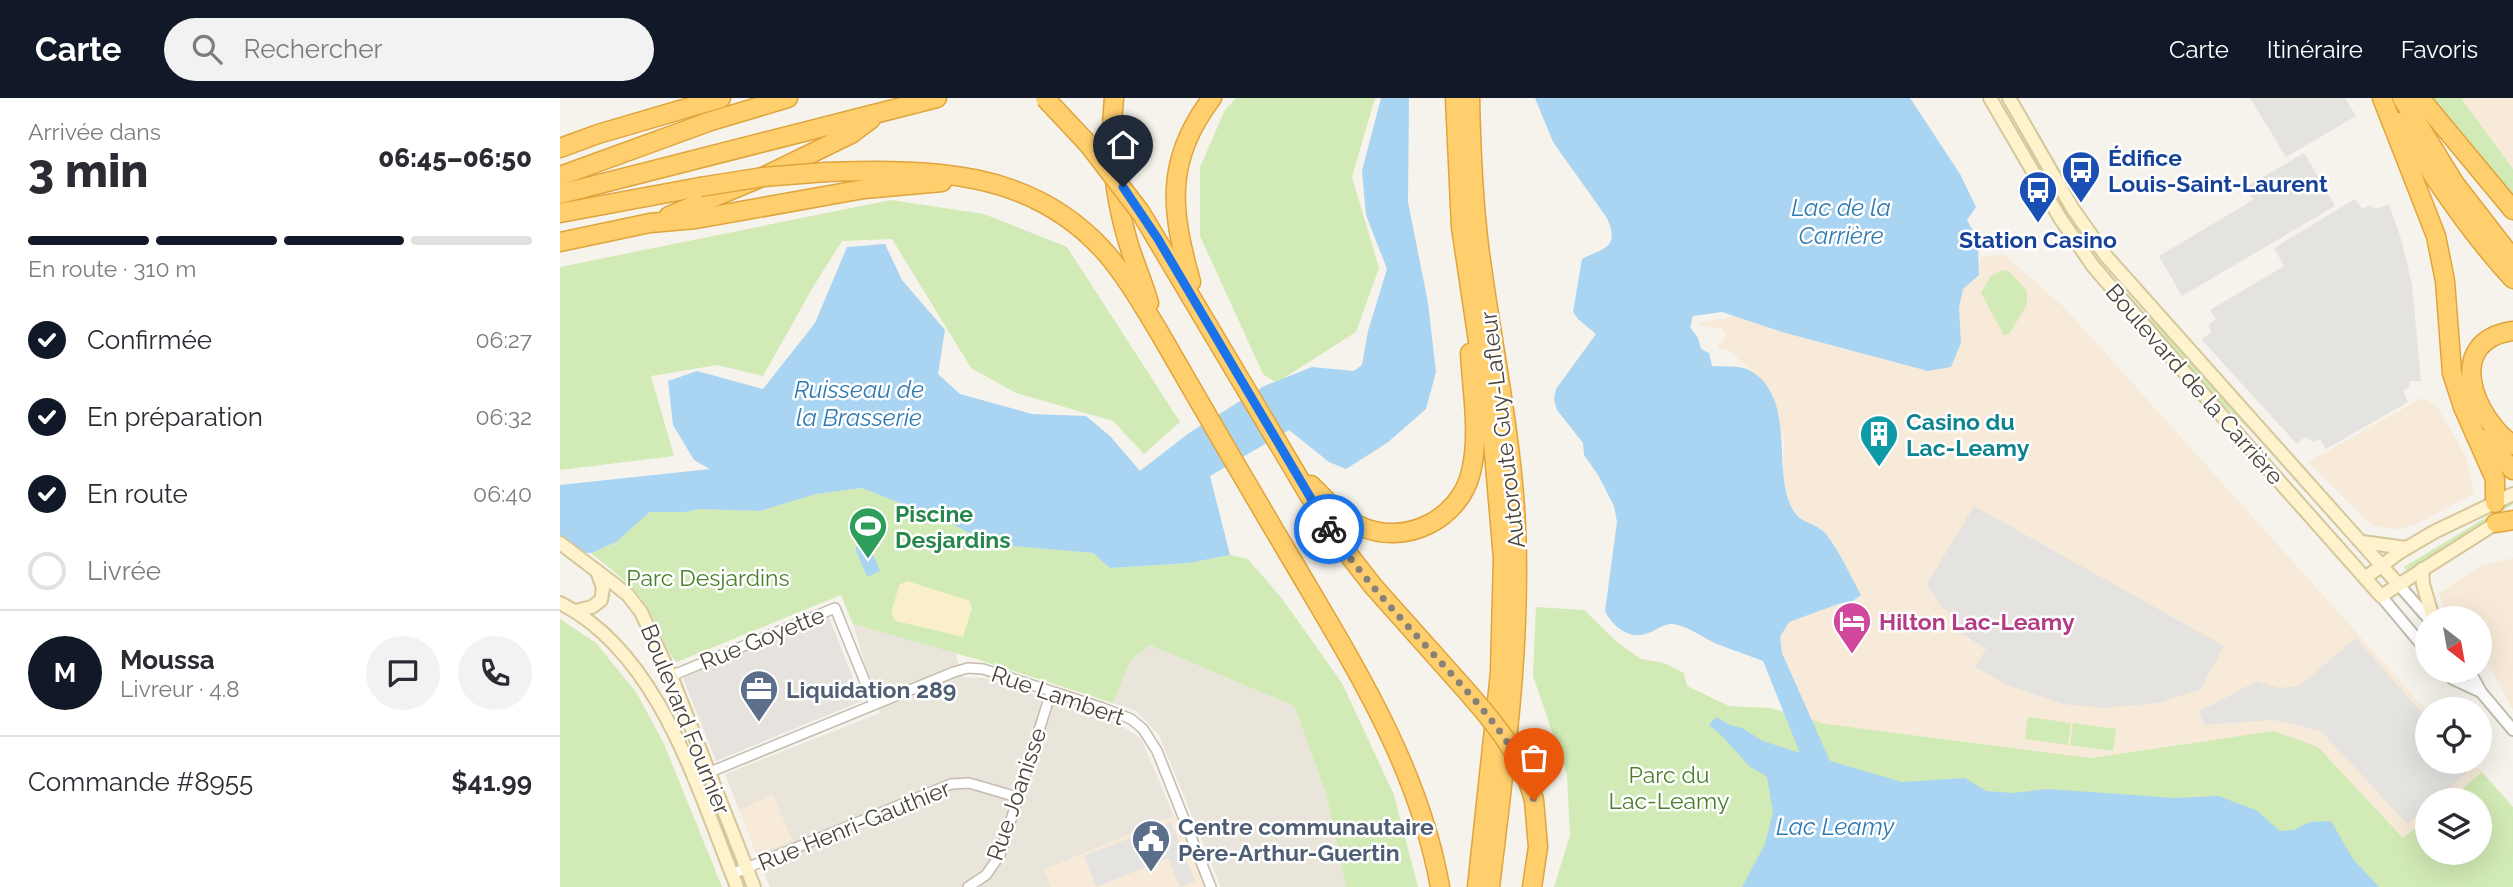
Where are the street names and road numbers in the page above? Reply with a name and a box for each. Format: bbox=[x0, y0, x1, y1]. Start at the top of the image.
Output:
street label: Boulevard de la Carrière bbox=[2100, 278, 2290, 490]
street label: Autoroute Guy-Lafleur bbox=[1474, 310, 1530, 550]
street label: Rue Goyette bbox=[696, 601, 828, 675]
street label: Boulevard Fournier bbox=[636, 620, 736, 818]
street label: Rue Lambert bbox=[988, 660, 1128, 730]
street label: Rue Joanisse bbox=[981, 724, 1051, 864]
street label: Rue Henri-Gauthier bbox=[754, 774, 954, 876]

